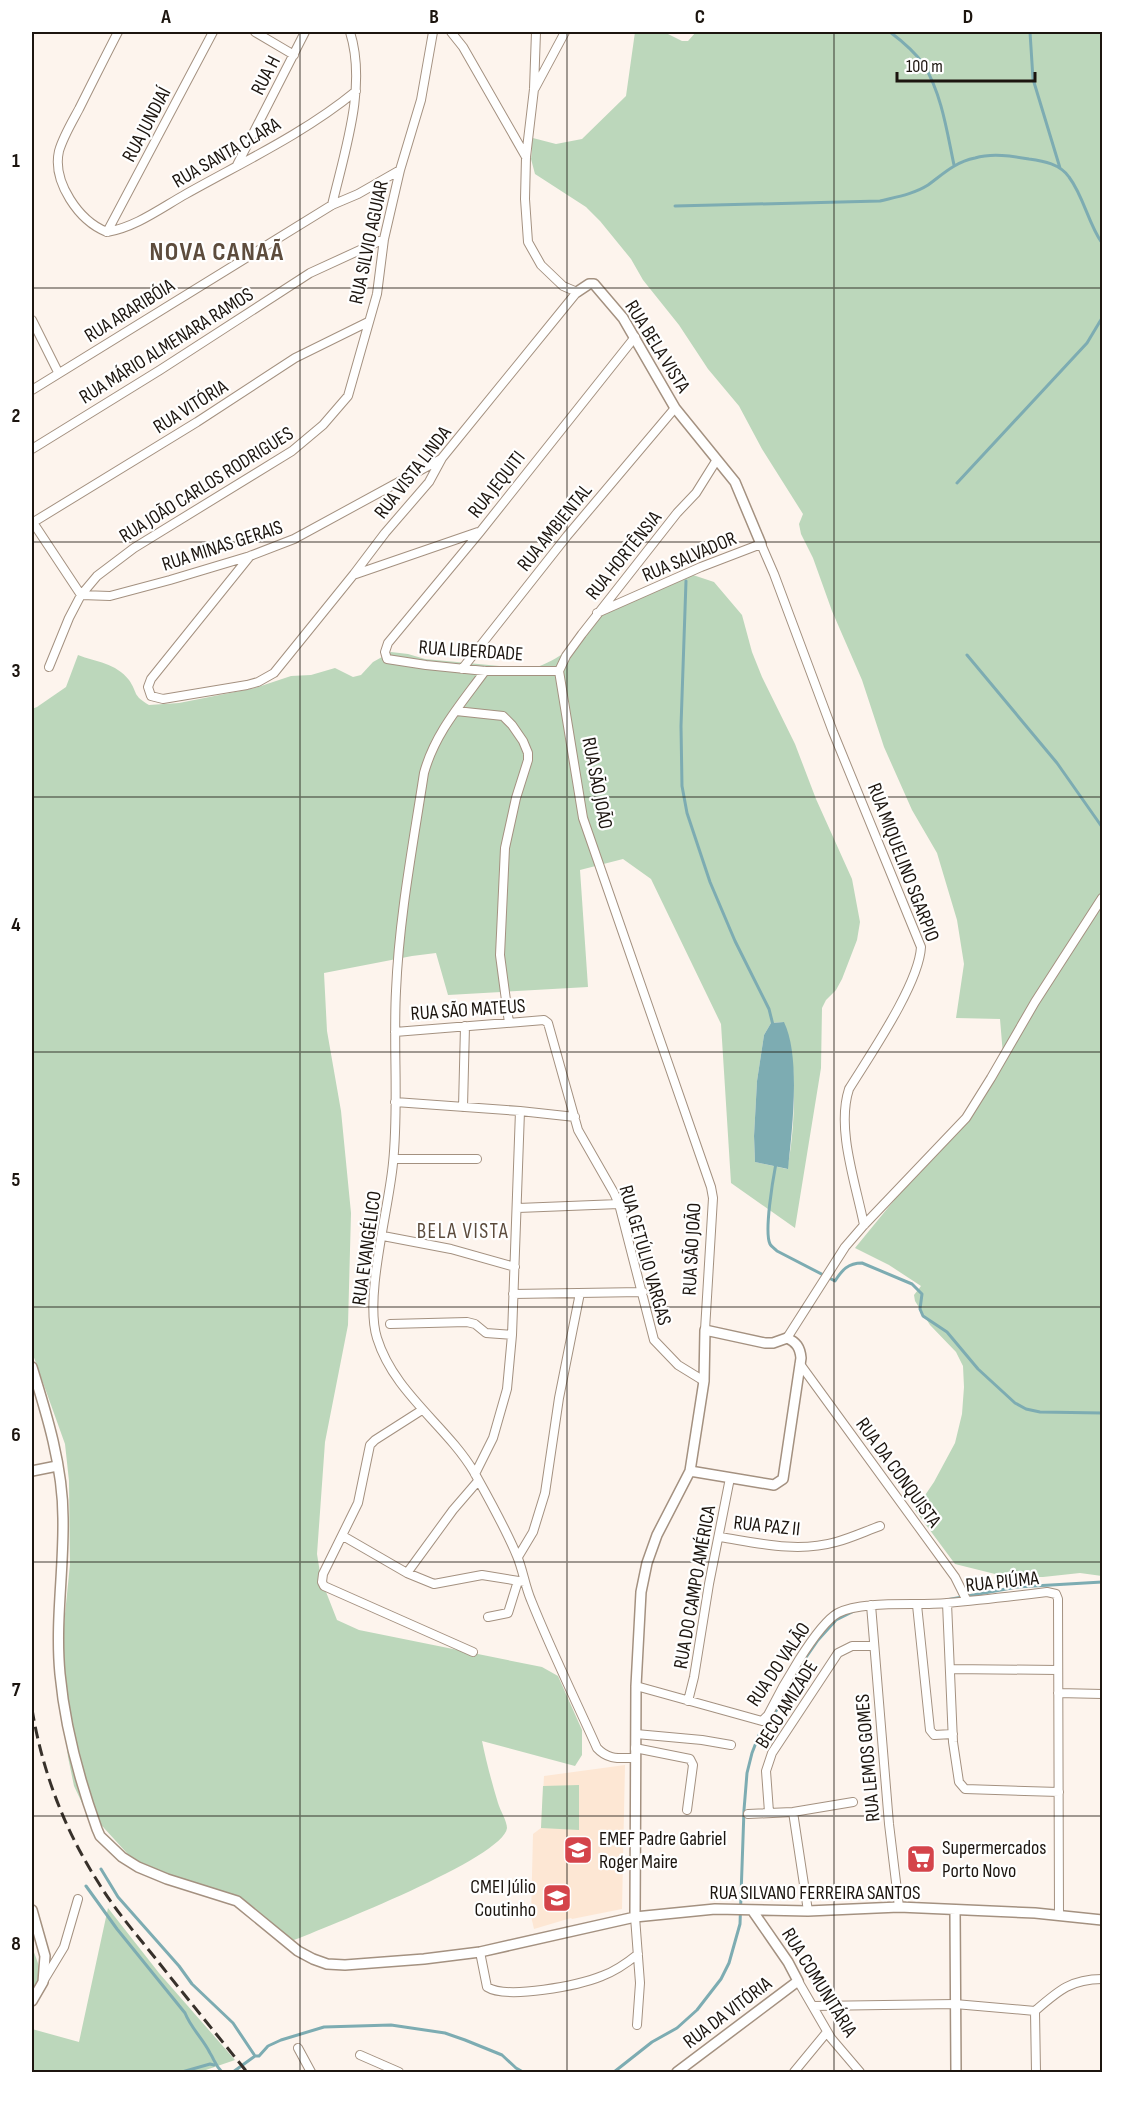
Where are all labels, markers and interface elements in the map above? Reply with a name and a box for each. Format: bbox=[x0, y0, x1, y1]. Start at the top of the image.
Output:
text: A bbox=[160, 5, 171, 29]
text: B bbox=[429, 5, 439, 29]
text: C bbox=[695, 5, 705, 29]
text: D bbox=[963, 5, 973, 29]
scale bar bbox=[897, 45, 1035, 83]
street label: RUA H bbox=[246, 52, 286, 99]
text: 100 m bbox=[906, 56, 943, 77]
street label: RUA JUNDIAÍ bbox=[117, 83, 177, 166]
street label: RUA SANTA CLARA bbox=[168, 112, 285, 193]
text: 1 bbox=[12, 149, 20, 173]
street label: RUA SILVIO AGUIAR bbox=[344, 178, 394, 306]
district label: NOVA CANAÃ bbox=[149, 237, 285, 268]
street label: RUA ARARIBÓIA bbox=[80, 274, 179, 348]
street label: RUA MÁRIO ALMENARA RAMOS bbox=[75, 282, 258, 409]
street label: RUA BELA VISTA bbox=[619, 296, 695, 398]
street label: RUA VITÓRIA bbox=[149, 374, 233, 439]
text: 2 bbox=[12, 404, 20, 428]
street label: RUA JOÃO CARLOS RODRIGUES bbox=[115, 421, 298, 548]
street label: RUA VISTA LINDA bbox=[369, 421, 457, 524]
street label: RUA JEQUITI bbox=[463, 446, 530, 523]
street label: RUA AMBIENTAL bbox=[512, 479, 598, 576]
street label: RUA HORTÊNSIA bbox=[581, 506, 667, 605]
street label: RUA MINAS GERAIS bbox=[159, 515, 286, 577]
street label: RUA SALVADOR bbox=[639, 526, 740, 588]
street label: RUA LIBERDADE bbox=[418, 635, 524, 667]
text: 3 bbox=[12, 659, 21, 683]
street label: RUA SÃO JOÃO bbox=[576, 735, 618, 831]
street label: RUA MIQUELINO SGARPIO bbox=[862, 780, 944, 945]
text: 4 bbox=[11, 913, 21, 937]
street label: RUA SÃO MATEUS bbox=[410, 994, 526, 1026]
text: 5 bbox=[12, 1168, 21, 1192]
street label: RUA GETÚLIO VARGAS bbox=[614, 1182, 677, 1328]
street label: RUA EVANGÉLICO bbox=[347, 1189, 387, 1307]
street label: RUA SÃO JOÃO bbox=[678, 1202, 706, 1296]
district label: BELA VISTA bbox=[417, 1219, 509, 1244]
street label: RUA DA CONQUISTA bbox=[850, 1413, 946, 1532]
text: 6 bbox=[11, 1423, 21, 1447]
street label: RUA DO CAMPO AMÉRICA bbox=[669, 1503, 721, 1671]
street label: RUA PAZ II bbox=[732, 1511, 801, 1541]
street label: RUA PIÚMA bbox=[964, 1566, 1040, 1598]
street label: RUA DO VALÃO bbox=[742, 1618, 816, 1711]
street label: BECO AMIZADE bbox=[750, 1656, 823, 1753]
text: 7 bbox=[12, 1678, 21, 1702]
street label: RUA LEMOS GOMES bbox=[850, 1693, 886, 1823]
place label: EMEF Padre Gabriel Roger Maire bbox=[599, 1827, 726, 1874]
school or university icon: EMEF Padre Gabriel Roger Maire bbox=[562, 1834, 594, 1866]
place label: Supermercados Porto Novo bbox=[942, 1836, 1047, 1883]
supermarket icon: Supermercados Porto Novo bbox=[905, 1843, 937, 1875]
place label: CMEI Júlio Coutinho bbox=[470, 1875, 536, 1922]
street label: RUA SILVANO FERREIRA SANTOS bbox=[710, 1881, 920, 1905]
school or university icon: CMEI Júlio Coutinho bbox=[541, 1882, 573, 1914]
street label: RUA COMUNITÁRIA bbox=[776, 1924, 862, 2042]
text: 8 bbox=[11, 1932, 21, 1956]
street label: RUA DA VITÓRIA bbox=[679, 1972, 777, 2054]

